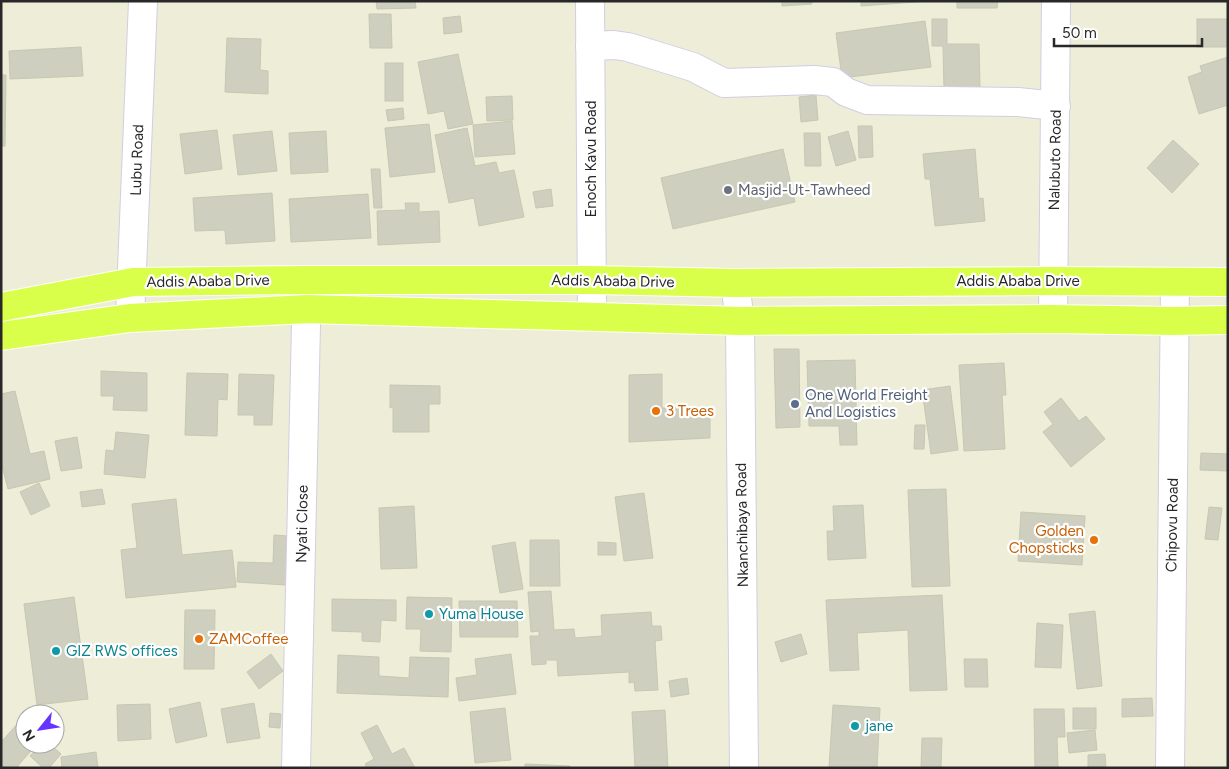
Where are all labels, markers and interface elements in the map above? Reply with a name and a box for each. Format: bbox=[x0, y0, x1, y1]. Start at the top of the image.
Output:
scale bar bbox=[1054, 15, 1202, 47]
text: 50 m bbox=[1062, 24, 1097, 42]
street label: Enoch Kavu Road bbox=[582, 100, 600, 218]
street label: Nalubuto Road bbox=[1045, 110, 1065, 210]
street label: Lubu Road bbox=[127, 124, 147, 196]
place label: Masjid-Ut-Tawheed bbox=[738, 181, 871, 199]
marker: Masjid-Ut-Tawheed bbox=[722, 184, 734, 196]
street label: Addis Ababa Drive bbox=[146, 271, 270, 291]
street label: Addis Ababa Drive bbox=[551, 271, 675, 291]
street label: Addis Ababa Drive bbox=[956, 272, 1080, 290]
place label: One World Freight And Logistics bbox=[805, 386, 928, 421]
marker: One World Freight And Logistics bbox=[789, 398, 801, 410]
place label: 3 Trees bbox=[666, 402, 714, 420]
marker: 3 Trees bbox=[650, 405, 662, 417]
street label: Nkanchibaya Road bbox=[732, 463, 752, 587]
street label: Chipovu Road bbox=[1162, 478, 1182, 572]
street label: Nyati Close bbox=[292, 485, 312, 563]
place label: Golden Chopsticks bbox=[1009, 522, 1084, 557]
marker: Golden Chopsticks bbox=[1088, 534, 1100, 546]
place label: Yuma House bbox=[439, 605, 524, 623]
marker: Yuma House bbox=[423, 608, 435, 620]
place label: ZAMCoffee bbox=[209, 630, 288, 648]
marker: ZAMCoffee bbox=[193, 633, 205, 645]
place label: GIZ RWS offices bbox=[66, 642, 178, 660]
marker: GIZ RWS offices bbox=[50, 645, 62, 657]
north arrow bbox=[15, 704, 65, 754]
place label: jane bbox=[864, 717, 893, 735]
marker: jane bbox=[849, 720, 861, 732]
text: N bbox=[19, 726, 39, 744]

